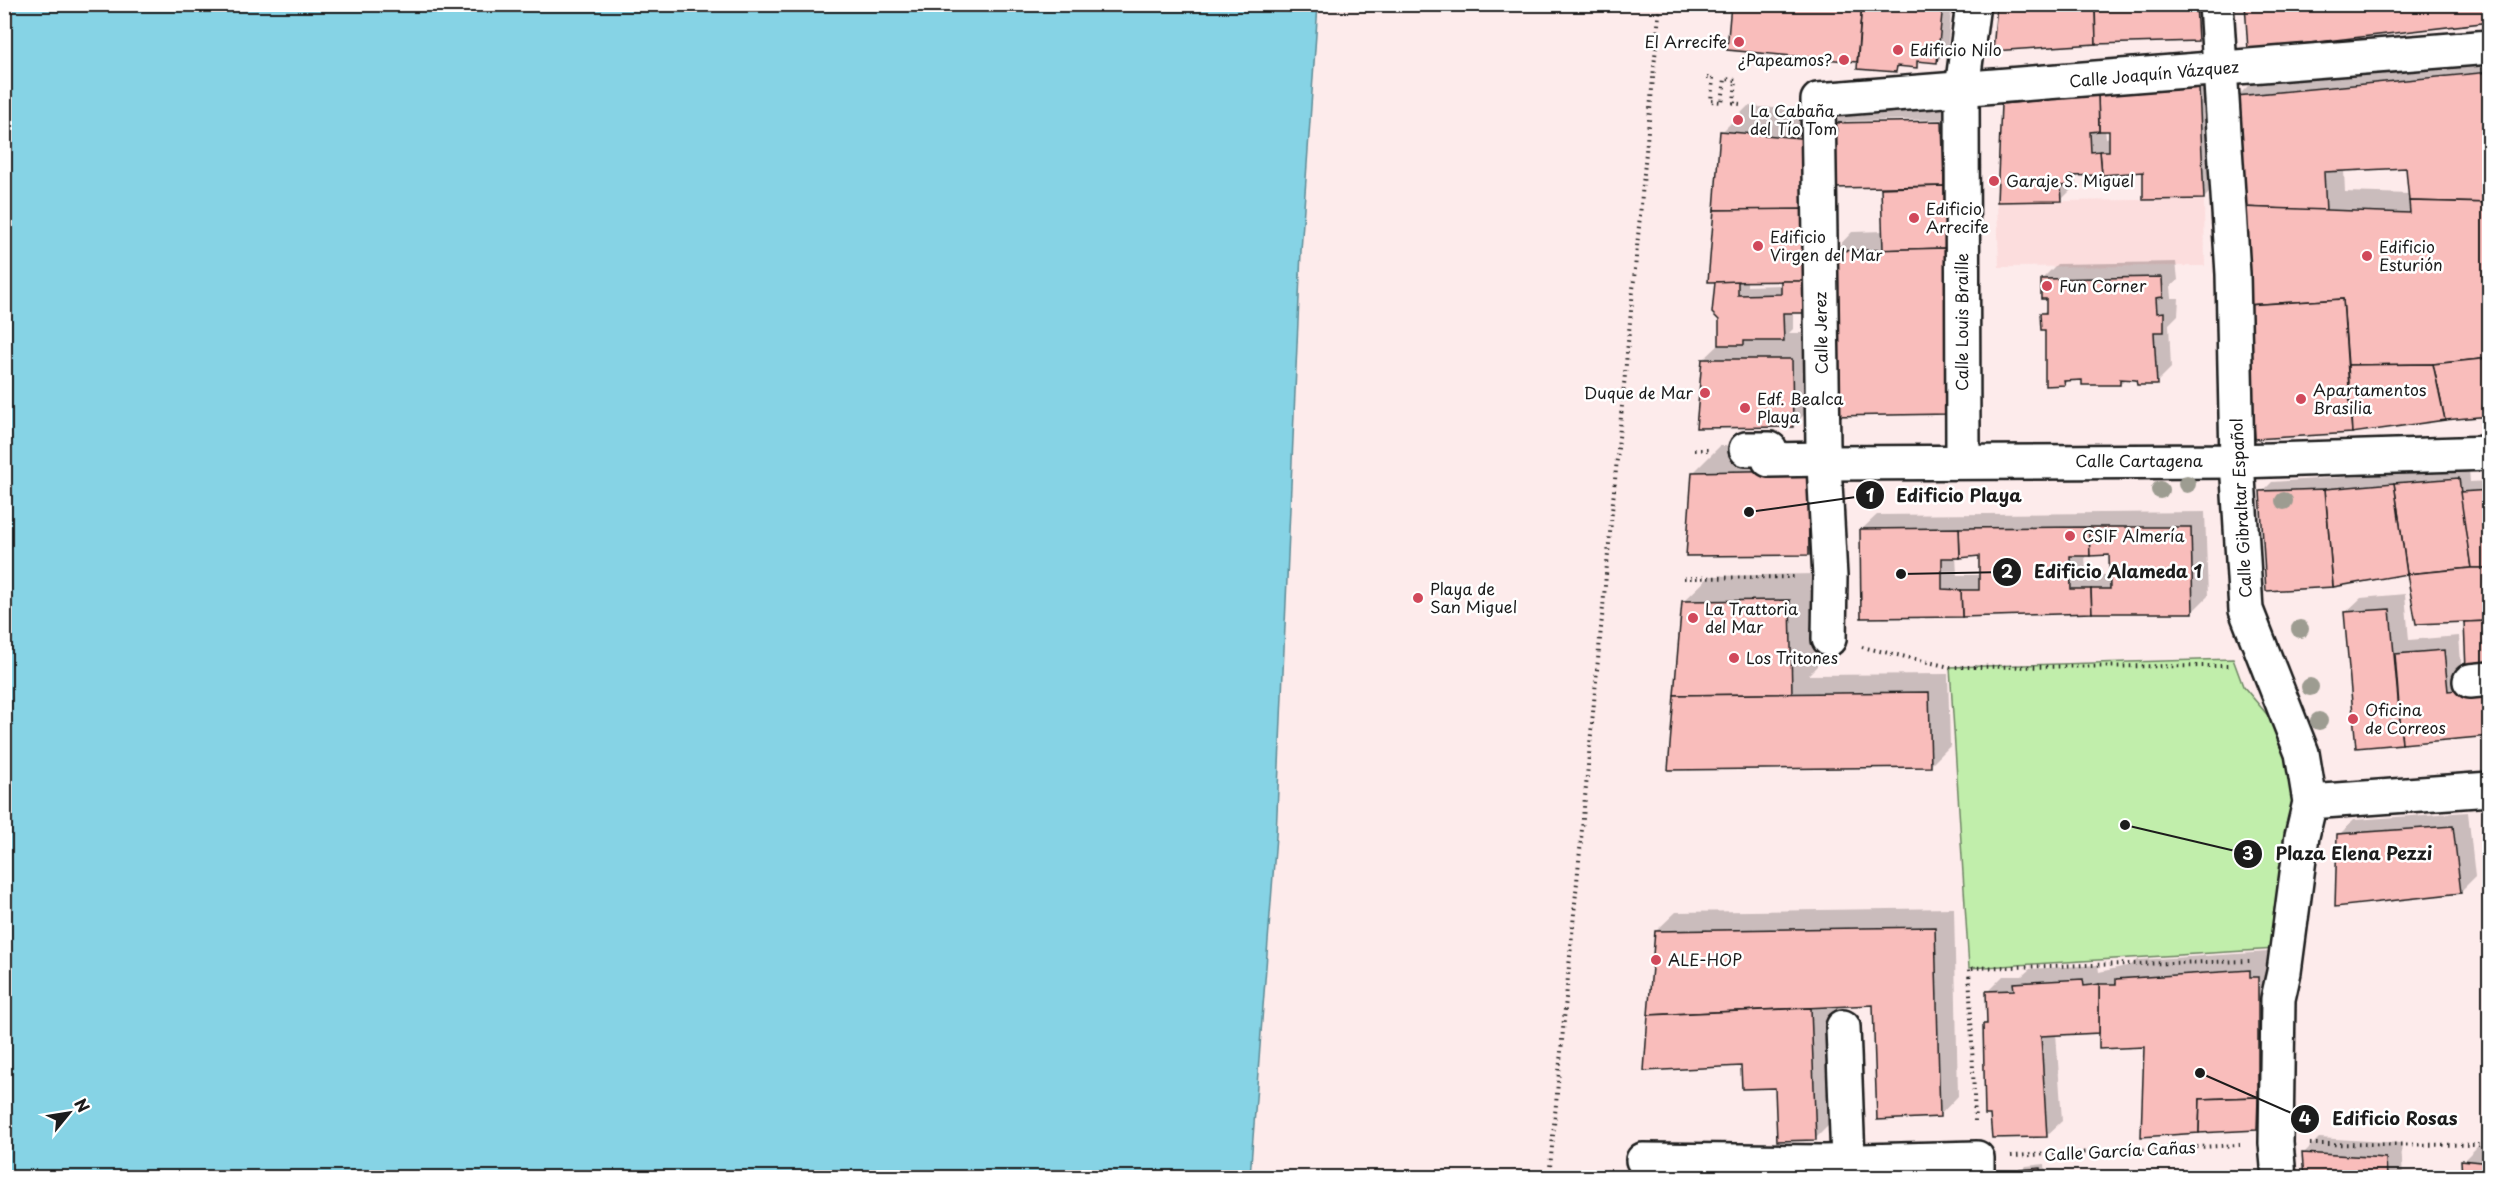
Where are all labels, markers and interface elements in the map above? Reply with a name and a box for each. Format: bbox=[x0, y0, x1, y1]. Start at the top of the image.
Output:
place label: El Arrecife bbox=[1644, 29, 1727, 53]
marker: El Arrecife bbox=[1732, 35, 1746, 49]
place label: Edificio Nilo bbox=[1910, 37, 2002, 61]
marker: Edificio Nilo bbox=[1891, 43, 1905, 57]
place label: ¿Papeamos? bbox=[1738, 47, 1832, 71]
marker: ¿Papeamos? bbox=[1837, 53, 1851, 67]
street label: Calle Joaquín Vázquez bbox=[2068, 54, 2240, 92]
place label: La Cabaña del Tío Tom bbox=[1750, 98, 1837, 140]
marker: La Cabaña del Tío Tom bbox=[1731, 113, 1745, 127]
place label: Garaje S. Miguel bbox=[2006, 168, 2134, 192]
marker: Garaje S. Miguel bbox=[1987, 174, 2001, 188]
place label: Edificio Arrecife bbox=[1926, 196, 1989, 238]
marker: Edificio Arrecife bbox=[1907, 211, 1921, 225]
place label: Edificio Virgen del Mar bbox=[1770, 224, 1883, 266]
place label: Edificio Esturión bbox=[2379, 234, 2443, 276]
marker: Edificio Virgen del Mar bbox=[1751, 239, 1765, 253]
marker: Edificio Esturión bbox=[2360, 249, 2374, 263]
street label: Calle Louis Braille bbox=[1949, 253, 1973, 391]
place label: Fun Corner bbox=[2059, 273, 2147, 297]
marker: Fun Corner bbox=[2040, 279, 2054, 293]
street label: Calle Jerez bbox=[1807, 291, 1833, 375]
place label: Apartamentos Brasilia bbox=[2313, 377, 2426, 419]
place label: Duque de Mar bbox=[1584, 380, 1694, 404]
marker: Duque de Mar bbox=[1698, 386, 1712, 400]
place label: Edf. Bealca Playa bbox=[1757, 386, 1843, 428]
marker: Apartamentos Brasilia bbox=[2294, 392, 2308, 406]
marker: Edf. Bealca Playa bbox=[1738, 401, 1752, 415]
street label: Calle Gibraltar Español bbox=[2223, 418, 2257, 598]
street label: Calle Cartagena bbox=[2075, 448, 2203, 472]
callout: Edificio Playa bbox=[1855, 477, 2034, 513]
text: 1 bbox=[1866, 481, 1875, 508]
text: Edificio Playa bbox=[1896, 481, 2022, 508]
place label: CSIF Almería bbox=[2082, 523, 2185, 547]
marker: CSIF Almería bbox=[2063, 529, 2077, 543]
callout: Edificio Alameda 1 bbox=[1992, 554, 2215, 590]
text: 2 bbox=[2001, 557, 2014, 584]
text: Edificio Alameda 1 bbox=[2034, 557, 2202, 584]
place label: Playa de San Miguel bbox=[1430, 576, 1517, 618]
marker: Playa de San Miguel bbox=[1411, 591, 1425, 605]
place label: La Trattoria del Mar bbox=[1705, 596, 1798, 638]
marker: La Trattoria del Mar bbox=[1686, 611, 1700, 625]
place label: Los Tritones bbox=[1746, 645, 1838, 669]
marker: Los Tritones bbox=[1727, 651, 1741, 665]
place label: Oficina de Correos bbox=[2365, 697, 2446, 739]
marker: Oficina de Correos bbox=[2346, 712, 2360, 726]
callout: Plaza Elena Pezzi bbox=[2233, 836, 2445, 872]
text: 3 bbox=[2242, 839, 2254, 866]
text: Plaza Elena Pezzi bbox=[2276, 839, 2432, 866]
place label: ALE-HOP bbox=[1668, 947, 1742, 971]
marker: ALE-HOP bbox=[1649, 953, 1663, 967]
north arrow bbox=[39, 1083, 99, 1143]
text: N bbox=[69, 1094, 96, 1116]
callout: Edificio Rosas bbox=[2290, 1101, 2469, 1137]
text: 4 bbox=[2299, 1104, 2311, 1131]
text: Edificio Rosas bbox=[2332, 1104, 2458, 1131]
street label: Calle García Cañas bbox=[2044, 1134, 2196, 1166]

